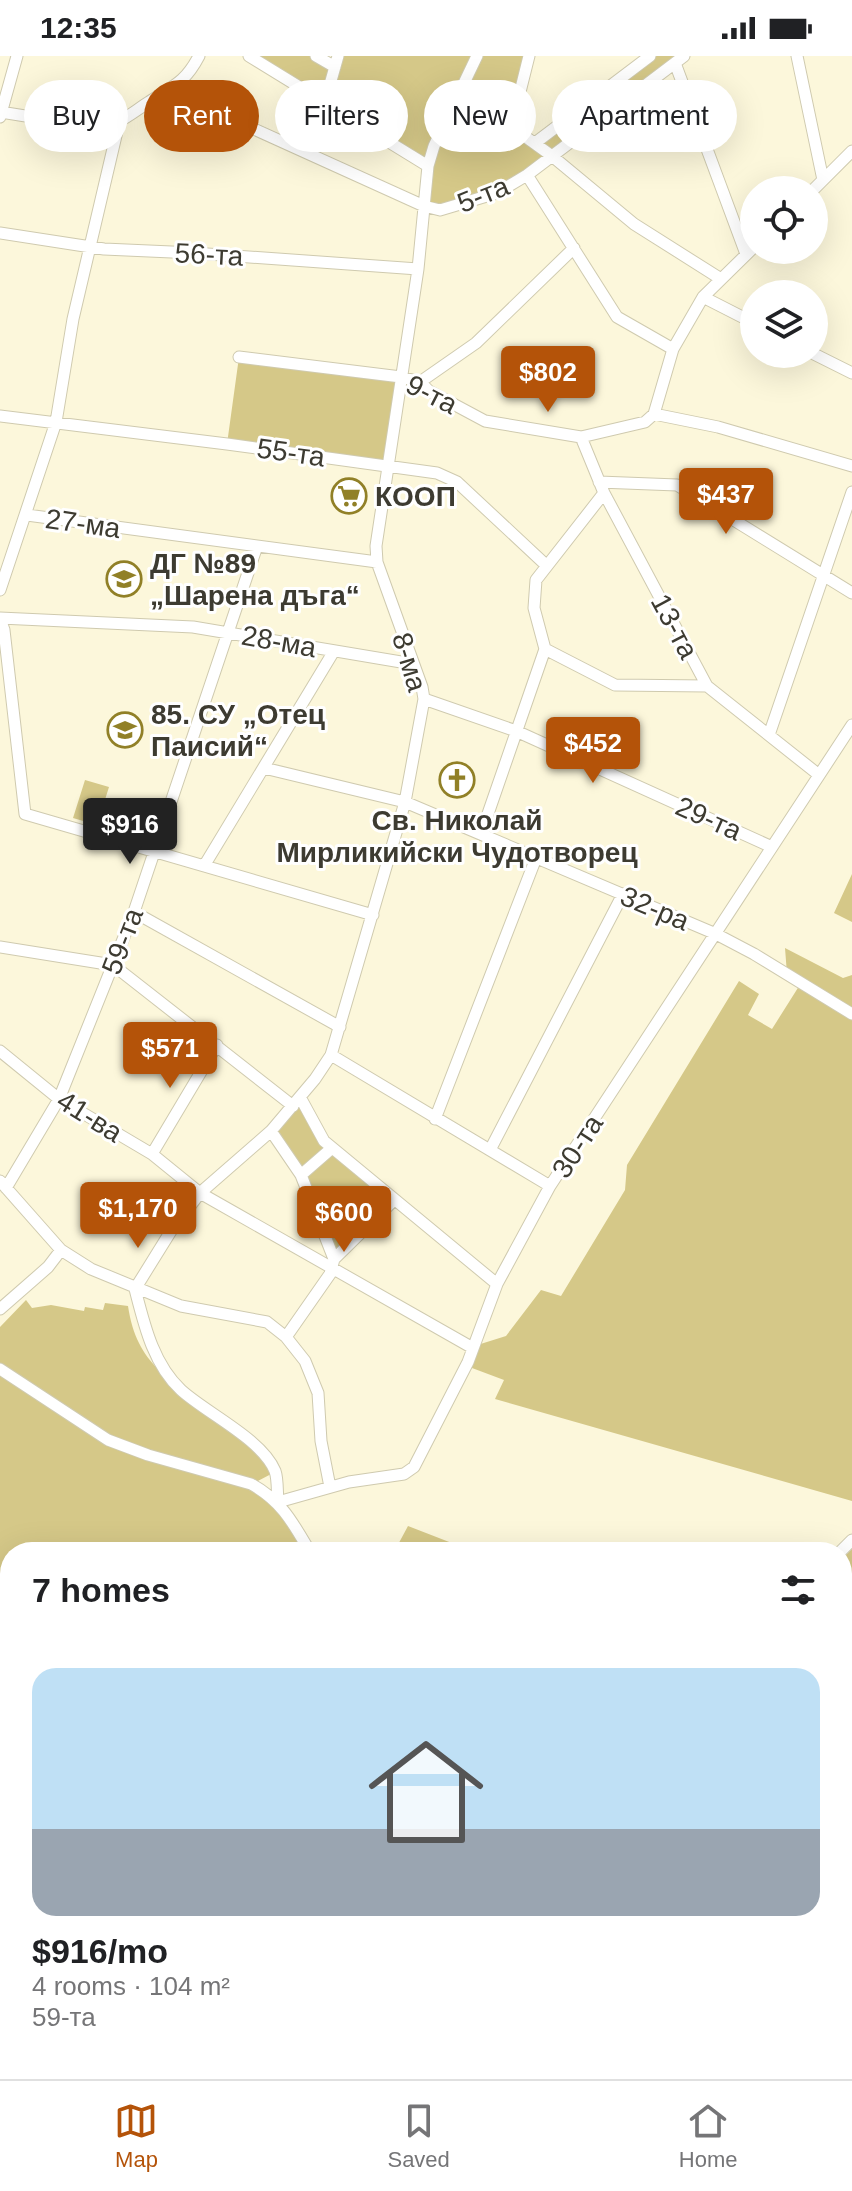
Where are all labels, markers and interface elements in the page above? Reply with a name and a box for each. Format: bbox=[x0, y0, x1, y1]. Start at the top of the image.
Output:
text: 12:35 bbox=[40, 11, 117, 44]
chip: Buy bbox=[24, 80, 128, 152]
chip: Rent bbox=[144, 80, 259, 152]
chip: Filters bbox=[275, 80, 408, 152]
chip: New bbox=[424, 80, 536, 152]
chip: Apartment bbox=[552, 80, 737, 152]
street label: 5-та bbox=[453, 170, 514, 219]
map controls bbox=[740, 176, 828, 368]
button: locate bbox=[740, 176, 828, 264]
street label: 56-та bbox=[174, 237, 244, 272]
button: layers bbox=[740, 280, 828, 368]
pin: $802 bbox=[501, 346, 595, 414]
text: $802 bbox=[519, 357, 577, 387]
street label: 9-та bbox=[401, 369, 463, 420]
street label: 55-та bbox=[255, 432, 327, 473]
pin: $437 bbox=[679, 468, 773, 536]
supermarket icon: КООП bbox=[330, 477, 368, 515]
text: $437 bbox=[697, 479, 755, 509]
place label: КООП bbox=[375, 481, 456, 512]
street label: 27-ма bbox=[43, 503, 123, 544]
place label: ДГ №89 „Шарена дъга“ bbox=[150, 548, 360, 611]
school or university icon: ДГ №89 „Шарена дъга“ bbox=[105, 560, 143, 598]
street label: 13-та bbox=[645, 589, 705, 664]
street label: 28-ма bbox=[239, 620, 319, 663]
street label: 8-ма bbox=[386, 629, 433, 696]
place label: 85. СУ „Отец Паисий“ bbox=[151, 699, 325, 762]
school or university icon: 85. СУ „Отец Паисий“ bbox=[106, 711, 144, 749]
pin: $452 bbox=[546, 717, 640, 785]
text: $452 bbox=[564, 728, 622, 758]
church icon: Св. Николай Мирликийски Чудотворец bbox=[438, 761, 476, 799]
street label: 29-та bbox=[671, 790, 747, 847]
pin: $916 bbox=[83, 798, 177, 866]
place label: Св. Николай Мирликийски Чудотворец bbox=[276, 805, 638, 868]
text: $916 bbox=[101, 809, 159, 839]
street label: 32-ра bbox=[616, 880, 694, 937]
street label: 59-та bbox=[96, 903, 149, 979]
pin: $571 bbox=[123, 1022, 217, 1090]
text: $571 bbox=[141, 1033, 199, 1063]
street label: 41-ва bbox=[52, 1085, 128, 1148]
street label: 30-та bbox=[546, 1109, 609, 1183]
pin: $1,170 bbox=[73, 1182, 203, 1250]
pin: $600 bbox=[297, 1186, 391, 1254]
text: $1,170 bbox=[98, 1193, 178, 1223]
text: $600 bbox=[315, 1197, 373, 1227]
icon: filters bbox=[776, 1568, 820, 1612]
text: 7 homes bbox=[32, 1571, 170, 1609]
icon: home bbox=[354, 1720, 498, 1864]
text: $916/mo bbox=[32, 1932, 168, 1970]
text: 4 rooms · 104 m² bbox=[32, 1971, 230, 2001]
text: 59-та bbox=[32, 2002, 96, 2032]
tab: Map bbox=[114, 2099, 158, 2173]
tab: Saved bbox=[387, 2099, 450, 2173]
tab: Home bbox=[679, 2099, 738, 2173]

